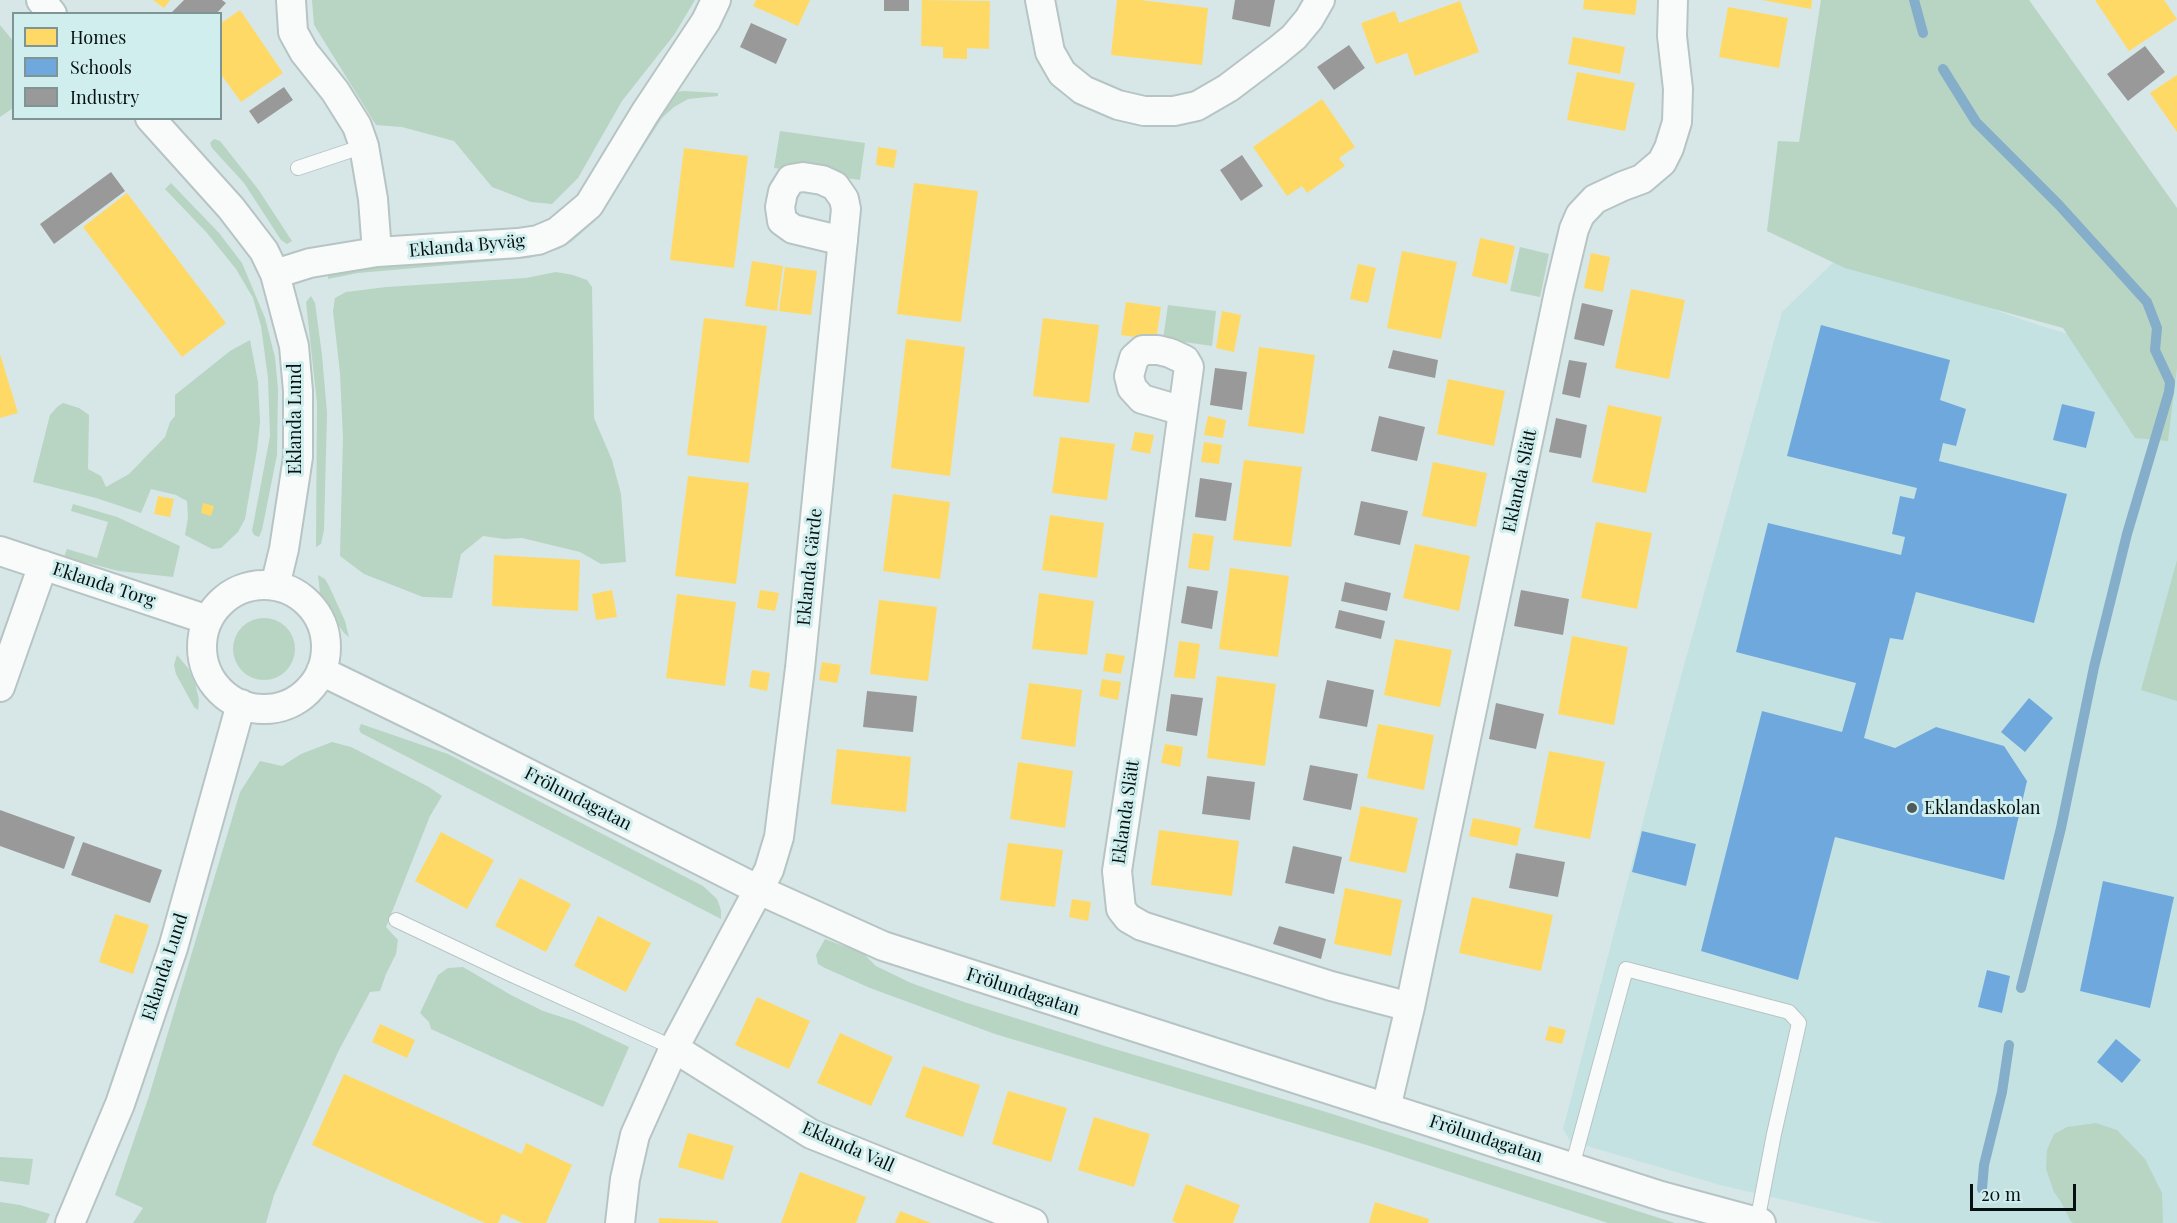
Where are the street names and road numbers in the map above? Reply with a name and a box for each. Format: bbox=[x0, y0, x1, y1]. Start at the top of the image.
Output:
street label: Eklanda Byväg bbox=[408, 230, 526, 262]
street label: Eklanda Lund bbox=[284, 363, 306, 475]
street label: Eklanda Slätt bbox=[1499, 427, 1541, 535]
street label: Eklanda Gärde bbox=[793, 507, 827, 627]
street label: Eklanda Torg bbox=[50, 558, 158, 612]
street label: Eklanda Slätt bbox=[1108, 759, 1144, 865]
street label: Frölundagatan bbox=[521, 763, 635, 835]
street label: Eklanda Lund bbox=[138, 911, 192, 1023]
street label: Frölundagatan bbox=[964, 964, 1082, 1020]
street label: Frölundagatan bbox=[1427, 1111, 1545, 1167]
street label: Eklanda Vall bbox=[799, 1117, 897, 1177]

